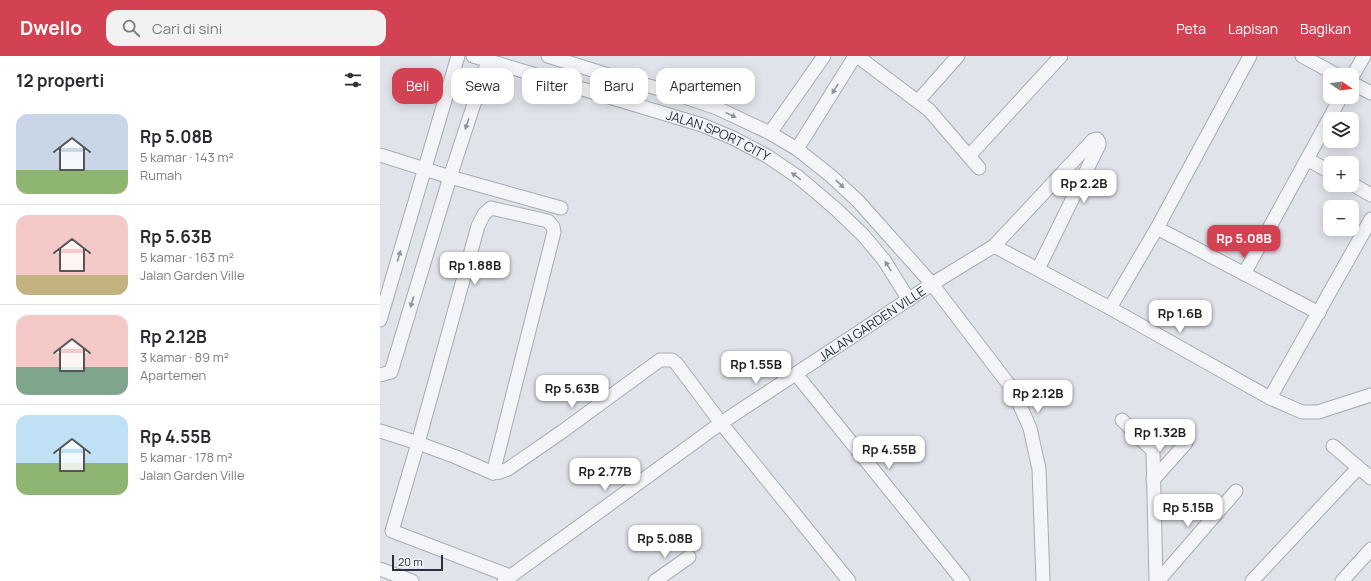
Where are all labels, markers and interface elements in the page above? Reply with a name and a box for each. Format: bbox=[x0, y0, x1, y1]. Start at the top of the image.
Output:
search box bbox=[106, 10, 386, 46]
text: Dwello bbox=[20, 15, 82, 41]
icon: search bbox=[120, 17, 142, 39]
text: Cari di sini bbox=[152, 18, 222, 39]
text: Peta bbox=[1176, 19, 1206, 38]
text: Lapisan bbox=[1228, 19, 1278, 38]
text: Bagikan bbox=[1300, 19, 1351, 38]
chip: Beli bbox=[392, 68, 443, 104]
chip: Sewa bbox=[451, 68, 514, 104]
chip: Filter bbox=[522, 68, 582, 104]
chip: Baru bbox=[590, 68, 648, 104]
chip: Apartemen bbox=[656, 68, 755, 104]
north arrow bbox=[1323, 68, 1359, 104]
map controls bbox=[1323, 68, 1359, 236]
text: 12 properti bbox=[16, 69, 104, 92]
icon: filters bbox=[342, 69, 364, 91]
one-way arrow bbox=[831, 83, 838, 95]
street label: JALAN SPORT CITY bbox=[664, 106, 774, 166]
one-way arrow bbox=[726, 112, 737, 118]
button: layers bbox=[1323, 112, 1359, 148]
one-way arrow bbox=[464, 119, 470, 131]
text: Rp 5.08B bbox=[140, 125, 213, 148]
icon: home bbox=[48, 130, 96, 178]
text: 5 kamar · 143 m² bbox=[140, 148, 234, 166]
button: + bbox=[1323, 156, 1359, 192]
text: Rumah bbox=[140, 166, 182, 184]
pin: Rp 2.2B bbox=[1047, 170, 1121, 204]
one-way arrow bbox=[791, 172, 801, 180]
text: Rp 2.2B bbox=[1061, 174, 1107, 192]
one-way arrow bbox=[835, 179, 845, 189]
button: − bbox=[1323, 200, 1359, 236]
text: Rp 5.63B bbox=[140, 225, 211, 248]
pin: Rp 5.08B bbox=[1203, 225, 1285, 259]
text: Rp 5.08B bbox=[1216, 229, 1272, 247]
icon: home bbox=[48, 231, 96, 279]
text: 5 kamar · 163 m² bbox=[140, 248, 234, 266]
one-way arrow bbox=[396, 250, 402, 262]
pin: Rp 1.88B bbox=[434, 252, 516, 286]
text: Rp 1.88B bbox=[449, 256, 501, 274]
one-way arrow bbox=[884, 261, 892, 271]
text: Jalan Garden Ville bbox=[140, 266, 245, 284]
street label: JALAN GARDEN VILLE bbox=[815, 282, 929, 366]
one-way arrow bbox=[409, 296, 415, 308]
pin: Rp 1.6B bbox=[1143, 300, 1217, 334]
text: Rp 1.6B bbox=[1158, 304, 1202, 322]
text: Rp 2.12B bbox=[140, 325, 207, 348]
icon: home bbox=[48, 331, 96, 379]
text: 3 kamar · 89 m² bbox=[140, 348, 229, 366]
pin: Rp 1.55B bbox=[715, 351, 797, 385]
text: Rp 1.55B bbox=[730, 355, 782, 373]
text: Apartemen bbox=[140, 366, 206, 384]
pin: Rp 5.63B bbox=[531, 375, 613, 409]
text: Rp 5.63B bbox=[545, 379, 599, 397]
pin: Rp 2.12B bbox=[997, 380, 1079, 414]
text: Rp 2.12B bbox=[1013, 384, 1063, 402]
pin: Rp 1.32B bbox=[1119, 419, 1201, 453]
text: Rp 1.32B bbox=[1134, 423, 1186, 441]
text: Rp 4.55B bbox=[140, 425, 211, 448]
icon: home bbox=[48, 431, 96, 479]
pin: Rp 4.55B bbox=[848, 436, 930, 470]
text: Rp 4.55B bbox=[862, 440, 916, 458]
text: 5 kamar · 178 m² bbox=[140, 448, 233, 466]
pin: Rp 2.77B bbox=[564, 458, 646, 492]
text: Rp 2.77B bbox=[578, 462, 632, 480]
text: Jalan Garden Ville bbox=[140, 466, 245, 484]
pin: Rp 5.15B bbox=[1147, 494, 1229, 528]
text: Rp 5.15B bbox=[1163, 498, 1213, 516]
pin: Rp 5.08B bbox=[624, 525, 706, 559]
text: Rp 5.08B bbox=[637, 529, 693, 547]
scale bar bbox=[392, 553, 443, 572]
text: 20 m bbox=[398, 554, 423, 569]

